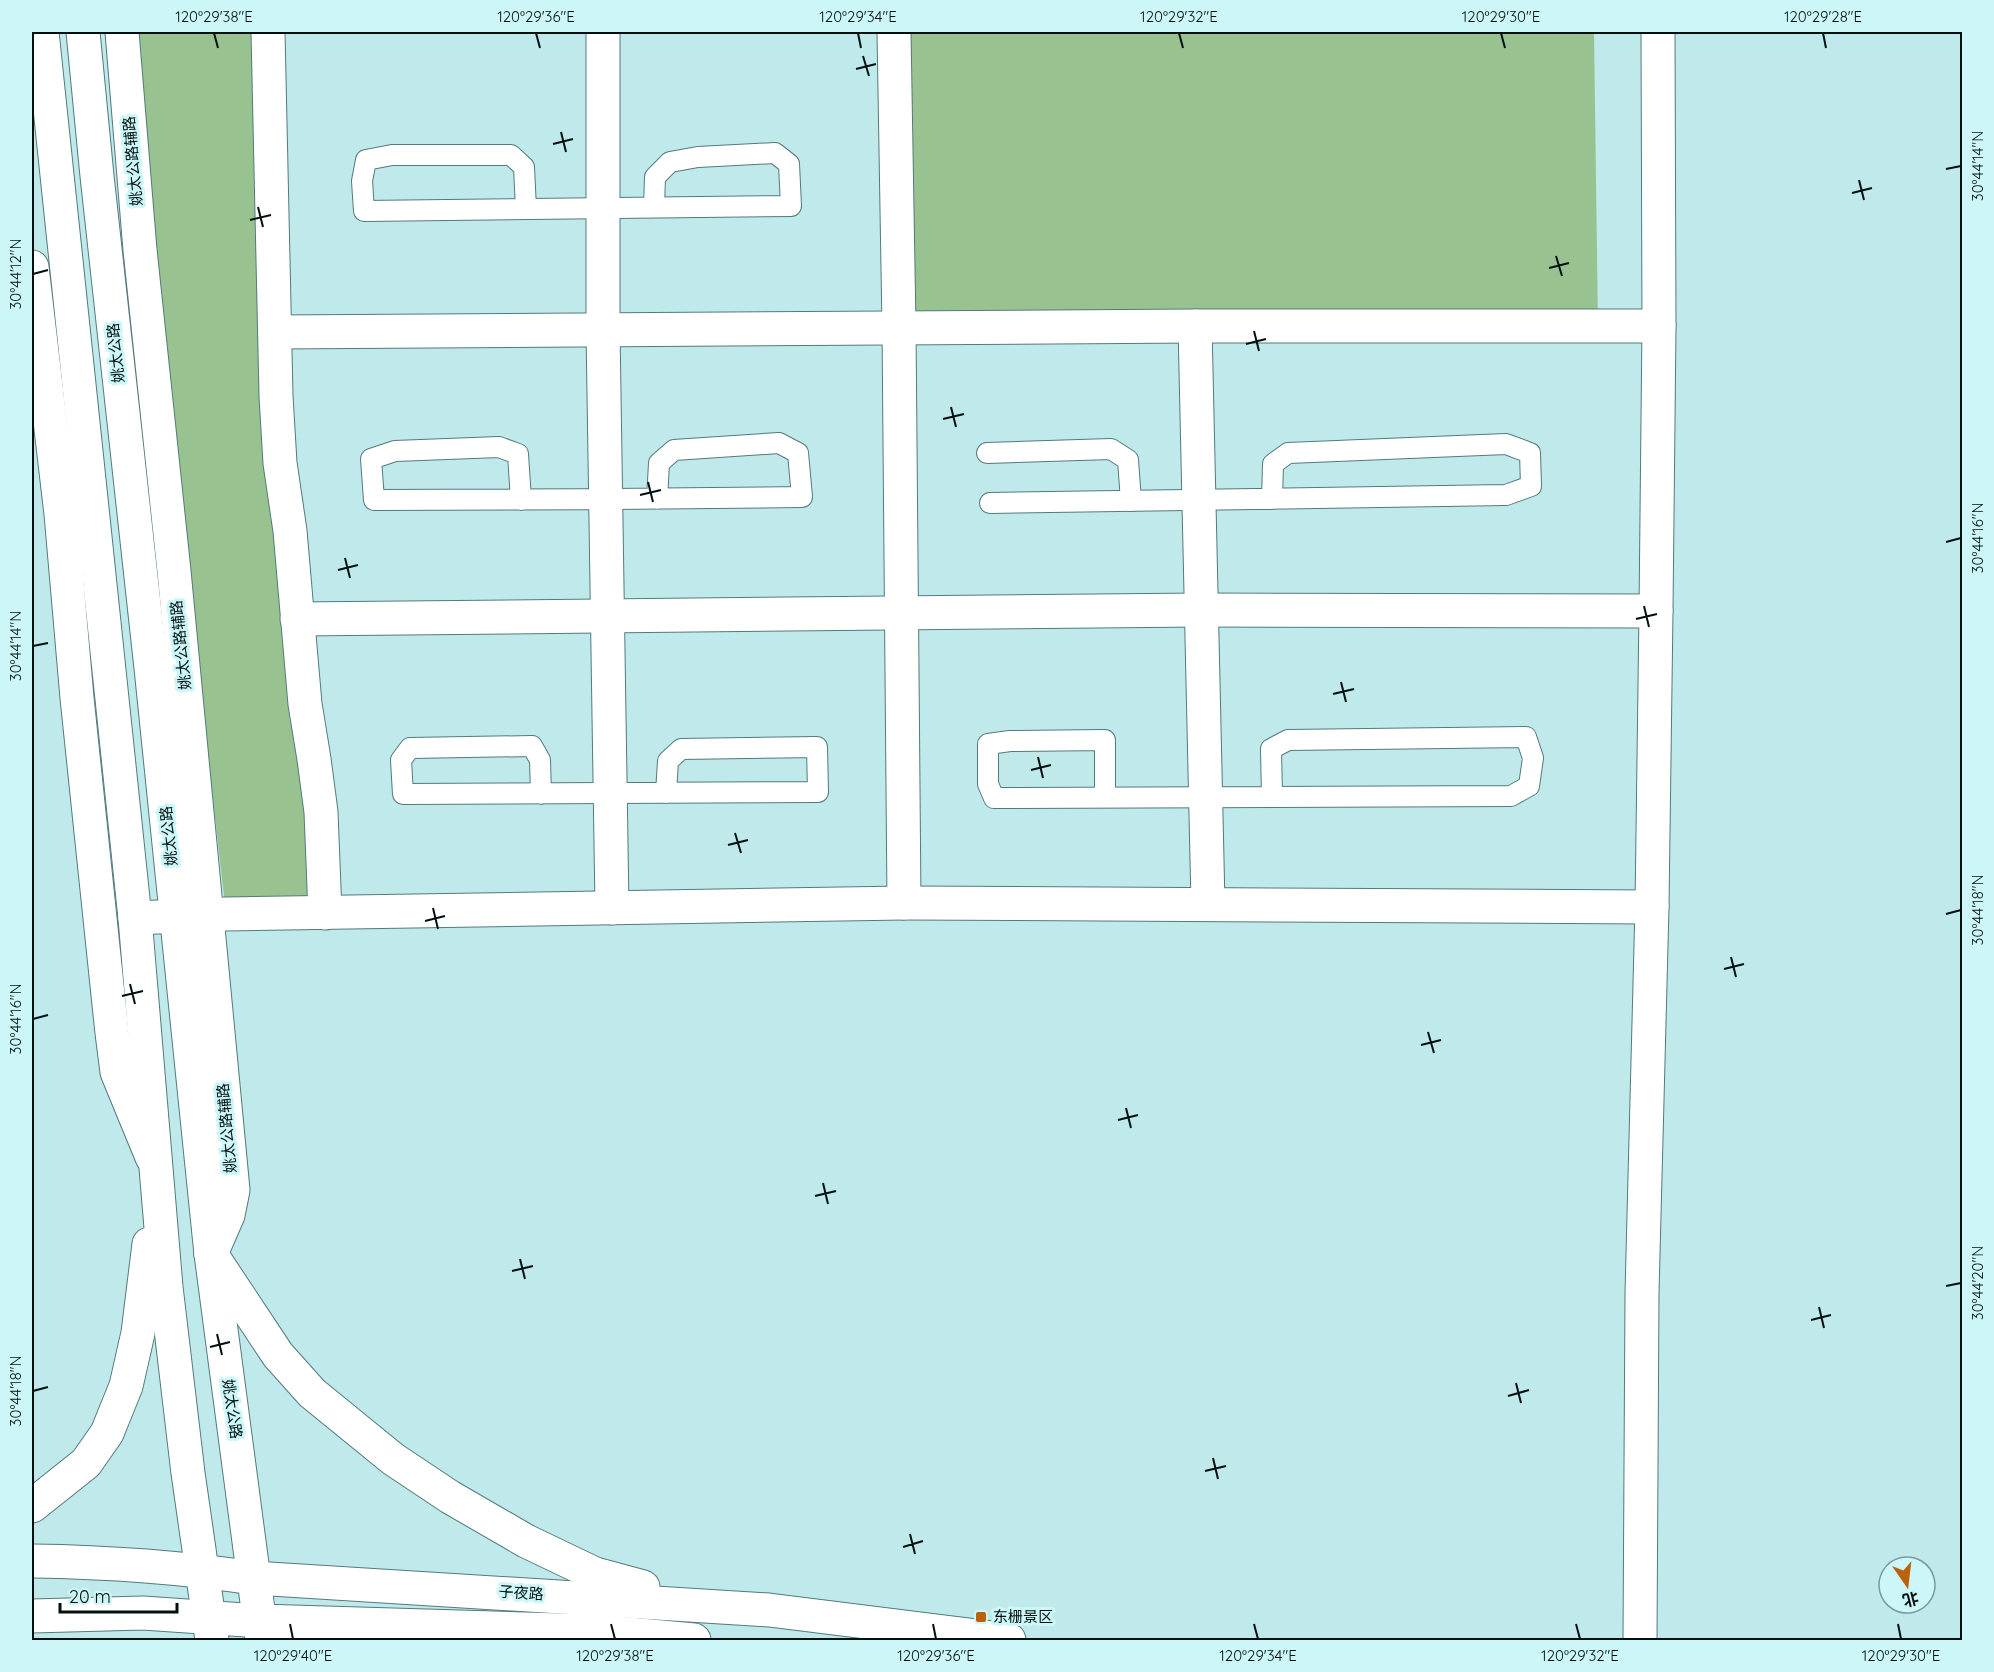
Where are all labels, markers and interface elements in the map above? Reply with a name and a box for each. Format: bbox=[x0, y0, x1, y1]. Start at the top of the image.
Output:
text: 120°29'38"E bbox=[175, 7, 253, 26]
text: 120°29'36"E bbox=[497, 7, 575, 26]
text: 120°29'34"E bbox=[819, 7, 897, 26]
text: 120°29'32"E bbox=[1140, 7, 1218, 26]
text: 120°29'30"E bbox=[1462, 7, 1540, 26]
text: 120°29'28"E bbox=[1784, 7, 1862, 26]
street label: 姚太公路辅路 bbox=[119, 115, 146, 207]
text: 30°44'14"N bbox=[1968, 131, 1987, 201]
text: 30°44'12"N bbox=[6, 239, 25, 310]
street label: 姚太公路 bbox=[103, 322, 128, 384]
text: 30°44'16"N bbox=[1968, 503, 1987, 573]
street label: 姚太公路辅路 bbox=[166, 599, 195, 691]
text: 30°44'14"N bbox=[6, 611, 25, 681]
street label: 姚太公路 bbox=[156, 805, 181, 867]
text: 30°44'18"N bbox=[1968, 875, 1987, 945]
text: 30°44'16"N bbox=[6, 984, 25, 1054]
street label: 姚太公路辅路 bbox=[213, 1082, 240, 1174]
text: 30°44'20"N bbox=[1968, 1246, 1987, 1320]
text: 30°44'18"N bbox=[6, 1356, 25, 1426]
street label: 姚太公路 bbox=[219, 1378, 246, 1440]
north arrow bbox=[1877, 1555, 1937, 1615]
scale bar bbox=[60, 1576, 177, 1614]
street label: 子夜路 bbox=[498, 1581, 544, 1604]
text: 20 m bbox=[69, 1585, 111, 1608]
text: 北 bbox=[1900, 1588, 1921, 1611]
place label: 东栅景区 bbox=[993, 1607, 1053, 1626]
marker: 东栅景区 bbox=[974, 1610, 988, 1624]
text: 120°29'40"E bbox=[254, 1646, 332, 1665]
text: 120°29'38"E bbox=[576, 1646, 654, 1665]
text: 120°29'36"E bbox=[897, 1646, 975, 1665]
text: 120°29'34"E bbox=[1219, 1646, 1297, 1665]
text: 120°29'32"E bbox=[1541, 1646, 1619, 1665]
text: 120°29'30"E bbox=[1862, 1646, 1940, 1665]

